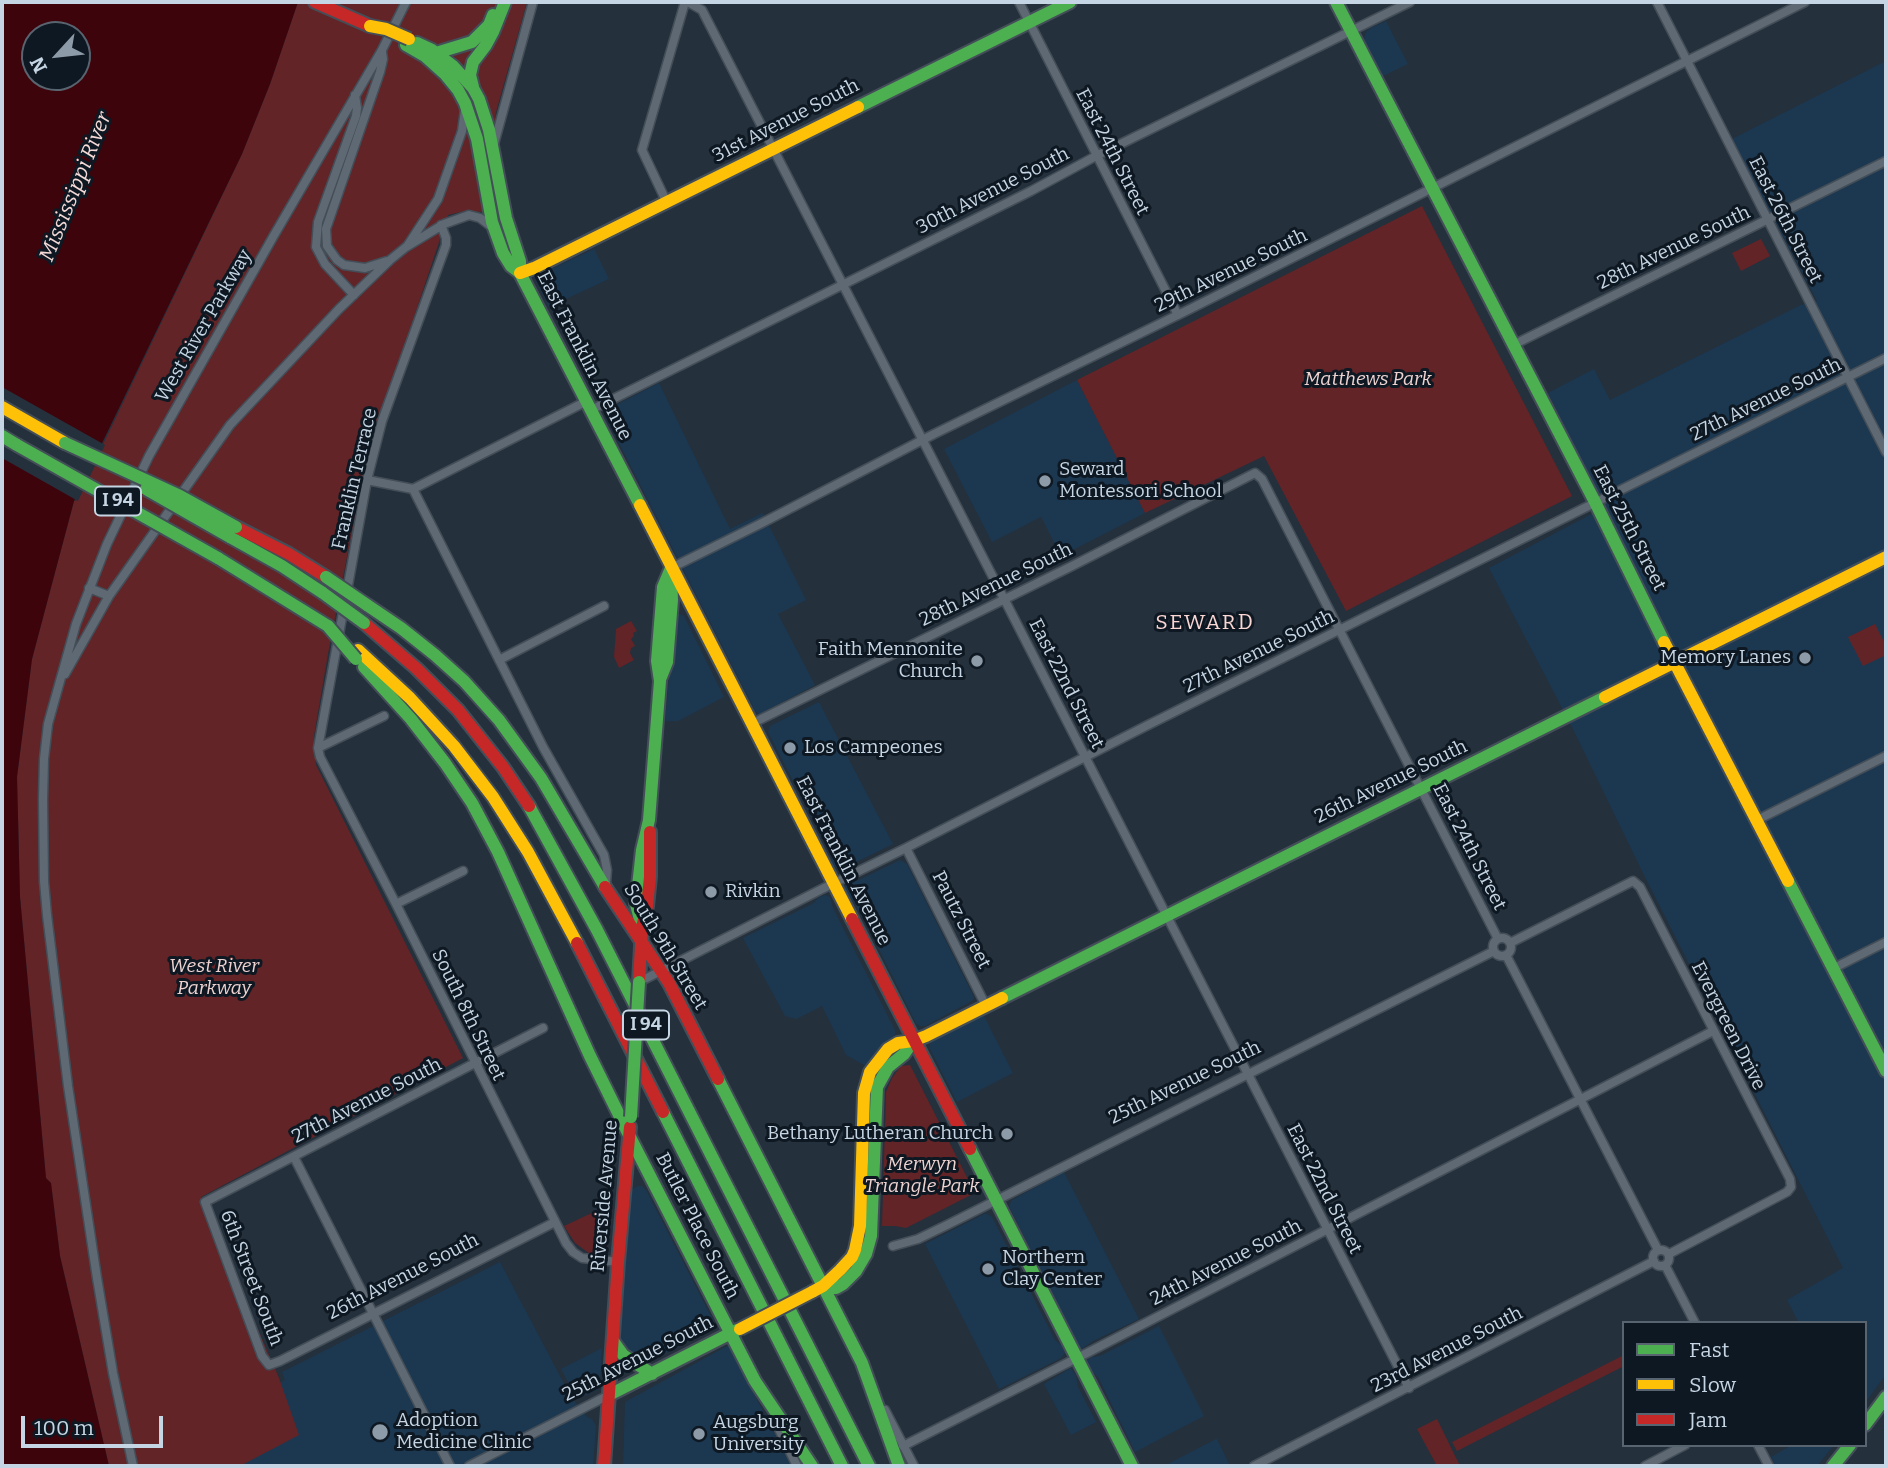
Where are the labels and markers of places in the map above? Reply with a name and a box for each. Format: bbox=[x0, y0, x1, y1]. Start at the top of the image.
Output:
place label: Seward Montessori School bbox=[1059, 459, 1222, 503]
marker: Seward Montessori School bbox=[1037, 473, 1053, 489]
place label: Faith Mennonite Church bbox=[818, 639, 963, 683]
place label: Memory Lanes bbox=[1660, 647, 1791, 669]
marker: Memory Lanes bbox=[1797, 650, 1813, 666]
marker: Faith Mennonite Church bbox=[969, 653, 985, 669]
place label: Los Campeones bbox=[804, 737, 943, 759]
marker: Los Campeones bbox=[782, 740, 798, 756]
place label: Rivkin bbox=[725, 881, 781, 903]
marker: Rivkin bbox=[703, 884, 719, 900]
place label: Bethany Lutheran Church bbox=[767, 1123, 993, 1145]
marker: Bethany Lutheran Church bbox=[999, 1126, 1015, 1142]
place label: Northern Clay Center bbox=[1002, 1247, 1102, 1291]
marker: Northern Clay Center bbox=[980, 1261, 996, 1277]
place label: Adoption Medicine Clinic bbox=[396, 1410, 532, 1454]
place label: Augsburg University bbox=[713, 1412, 804, 1456]
marker: Adoption Medicine Clinic bbox=[370, 1422, 390, 1442]
marker: Augsburg University bbox=[691, 1426, 707, 1442]

